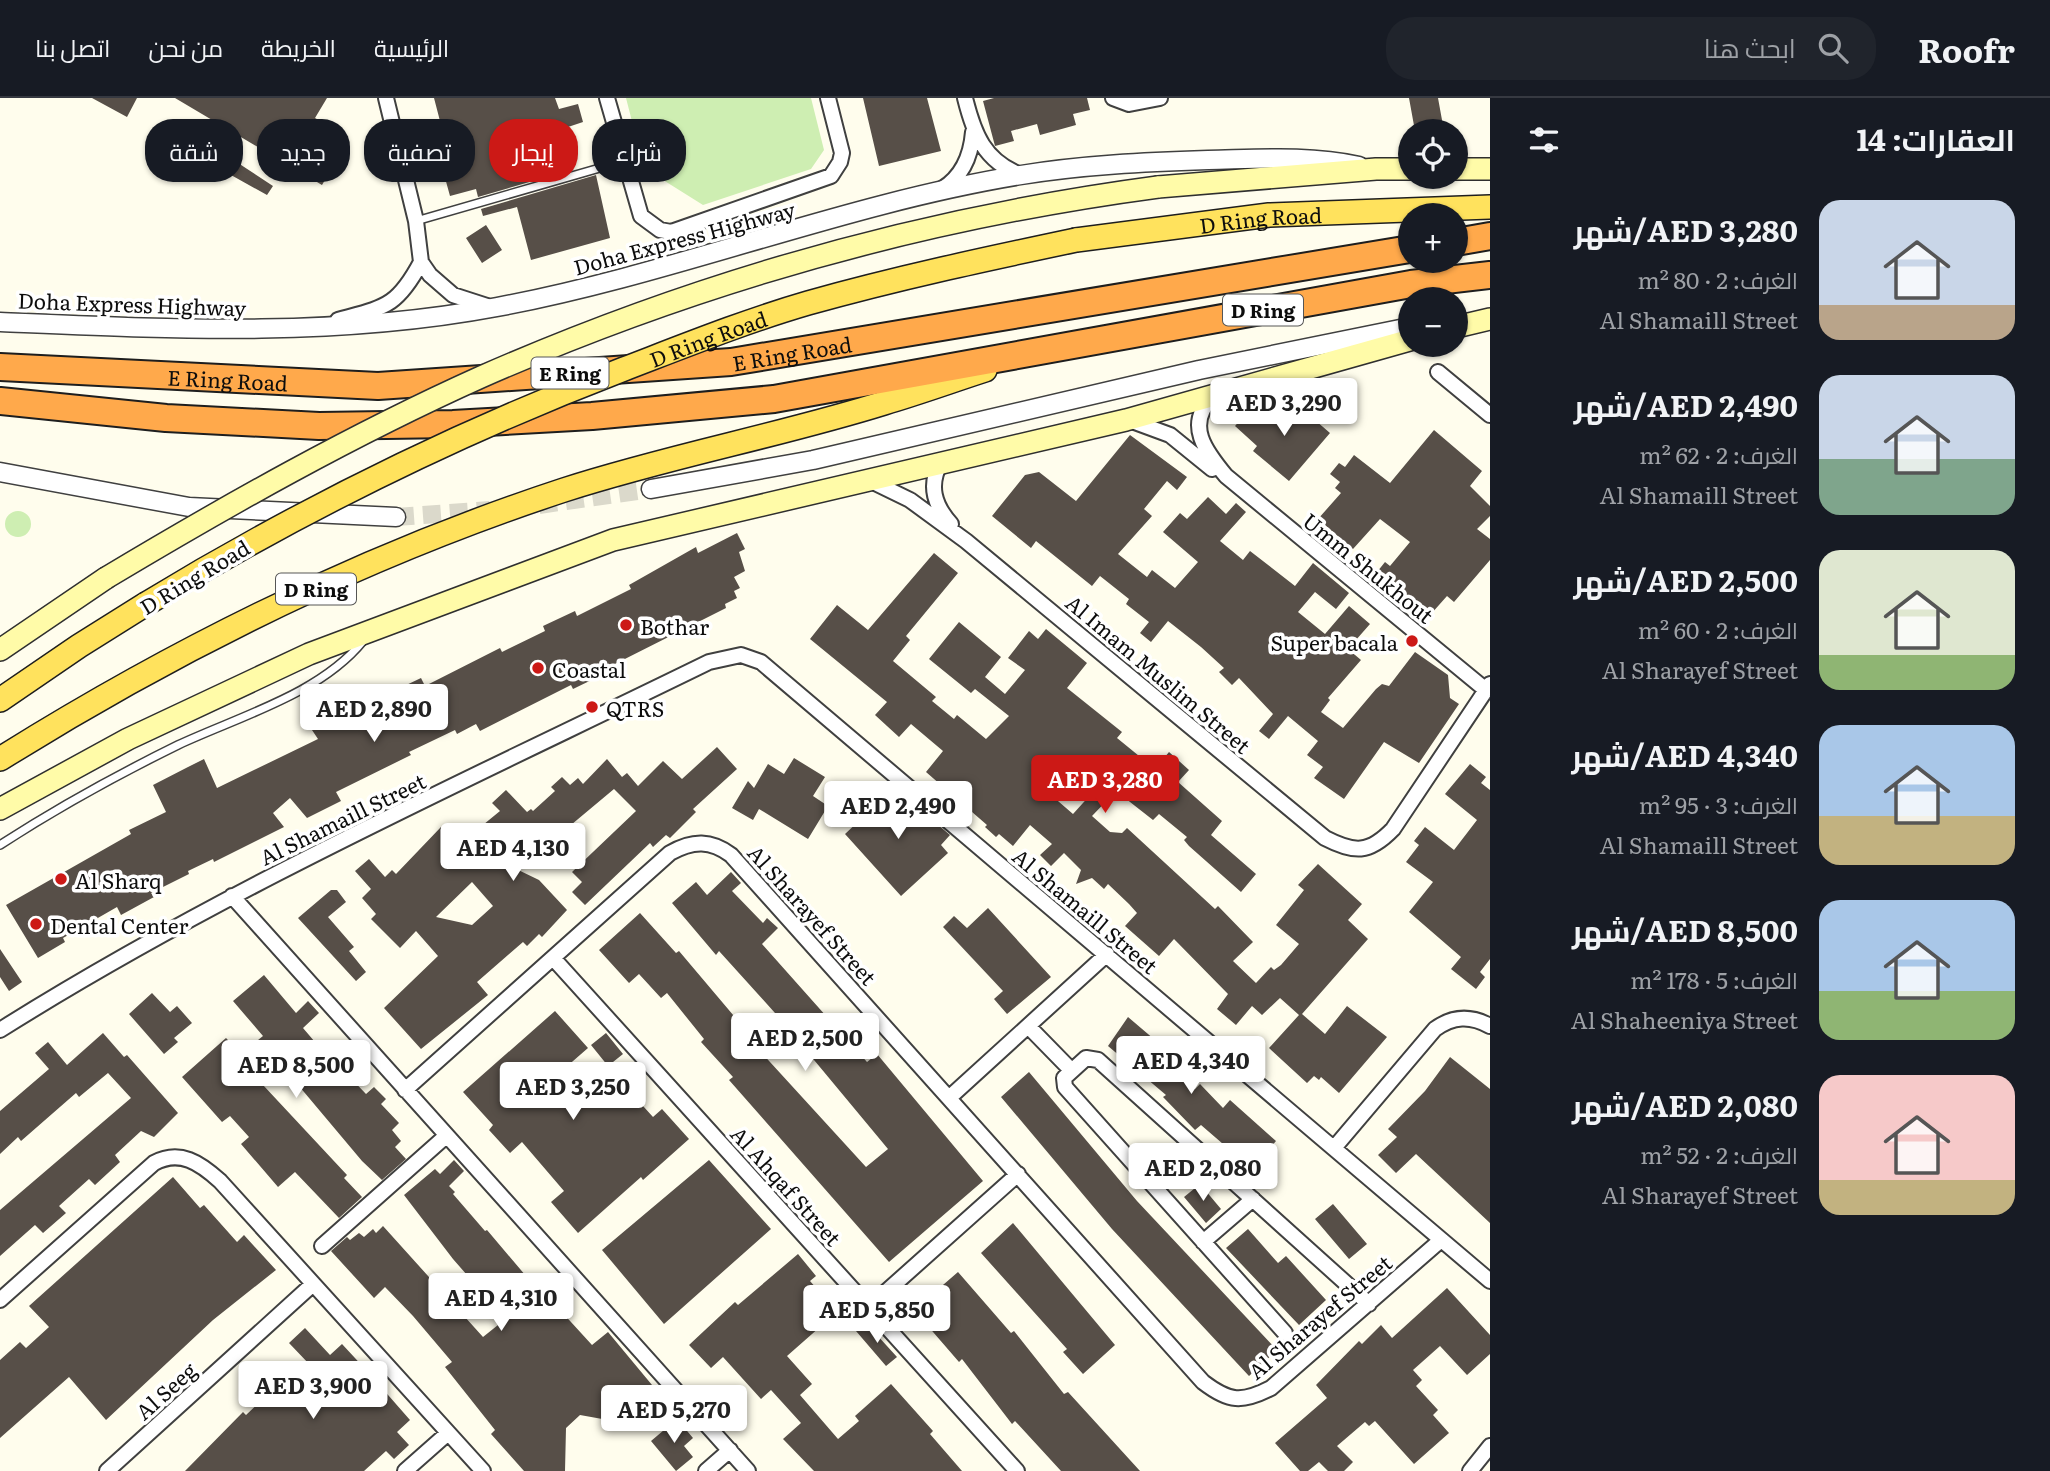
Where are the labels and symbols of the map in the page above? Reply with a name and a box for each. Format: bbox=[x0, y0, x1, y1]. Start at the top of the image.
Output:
street label: Doha Express Highway bbox=[570, 192, 799, 282]
street label: D Ring Road bbox=[1197, 198, 1323, 239]
street label: Doha Express Highway bbox=[17, 284, 248, 323]
road number: D Ring bbox=[1223, 294, 1303, 326]
street label: D Ring Road bbox=[644, 302, 771, 373]
street label: E Ring Road bbox=[730, 327, 854, 377]
road number: E Ring bbox=[532, 358, 608, 388]
street label: E Ring Road bbox=[167, 360, 289, 397]
pin: AED 3,290 bbox=[1204, 378, 1364, 438]
street label: Umm Shukhout bbox=[1297, 504, 1442, 630]
street label: D Ring Road bbox=[133, 531, 255, 621]
road number: D Ring bbox=[276, 574, 356, 604]
street label: Al Imam Muslim Street bbox=[1060, 586, 1259, 760]
place label: Bothar bbox=[640, 610, 709, 641]
marker: Bothar bbox=[618, 617, 634, 633]
place label: Super bacala bbox=[1270, 626, 1399, 657]
marker: Super bacala bbox=[1404, 633, 1420, 649]
place label: Coastal bbox=[552, 653, 626, 684]
marker: Coastal bbox=[530, 660, 546, 676]
pin: AED 2,890 bbox=[294, 684, 454, 744]
place label: QTRS bbox=[606, 692, 664, 723]
marker: QTRS bbox=[584, 699, 600, 715]
pin: AED 3,280 bbox=[1025, 756, 1185, 815]
street label: Al Shamaill Street bbox=[254, 764, 431, 872]
pin: AED 2,490 bbox=[818, 782, 978, 841]
pin: AED 4,130 bbox=[433, 824, 593, 883]
street label: Al Sharayef Street bbox=[742, 837, 885, 991]
street label: Al Shamaill Street bbox=[1007, 840, 1166, 980]
place label: Al Sharq bbox=[75, 864, 162, 895]
marker: Al Sharq bbox=[53, 871, 69, 887]
place label: Dental Center bbox=[50, 909, 189, 940]
marker: Dental Center bbox=[28, 916, 44, 932]
pin: AED 2,500 bbox=[725, 1014, 885, 1073]
pin: AED 4,340 bbox=[1111, 1037, 1271, 1096]
pin: AED 8,500 bbox=[216, 1040, 376, 1100]
pin: AED 3,250 bbox=[493, 1062, 653, 1122]
street label: Al Ahqaf Street bbox=[725, 1118, 850, 1252]
pin: AED 2,080 bbox=[1123, 1144, 1283, 1203]
street label: Al Sharayef Street bbox=[1240, 1246, 1398, 1385]
pin: AED 4,310 bbox=[421, 1274, 581, 1333]
pin: AED 5,850 bbox=[797, 1286, 957, 1345]
street label: Al Seeg bbox=[128, 1354, 203, 1426]
pin: AED 3,900 bbox=[233, 1362, 393, 1421]
pin: AED 5,270 bbox=[594, 1386, 754, 1445]

